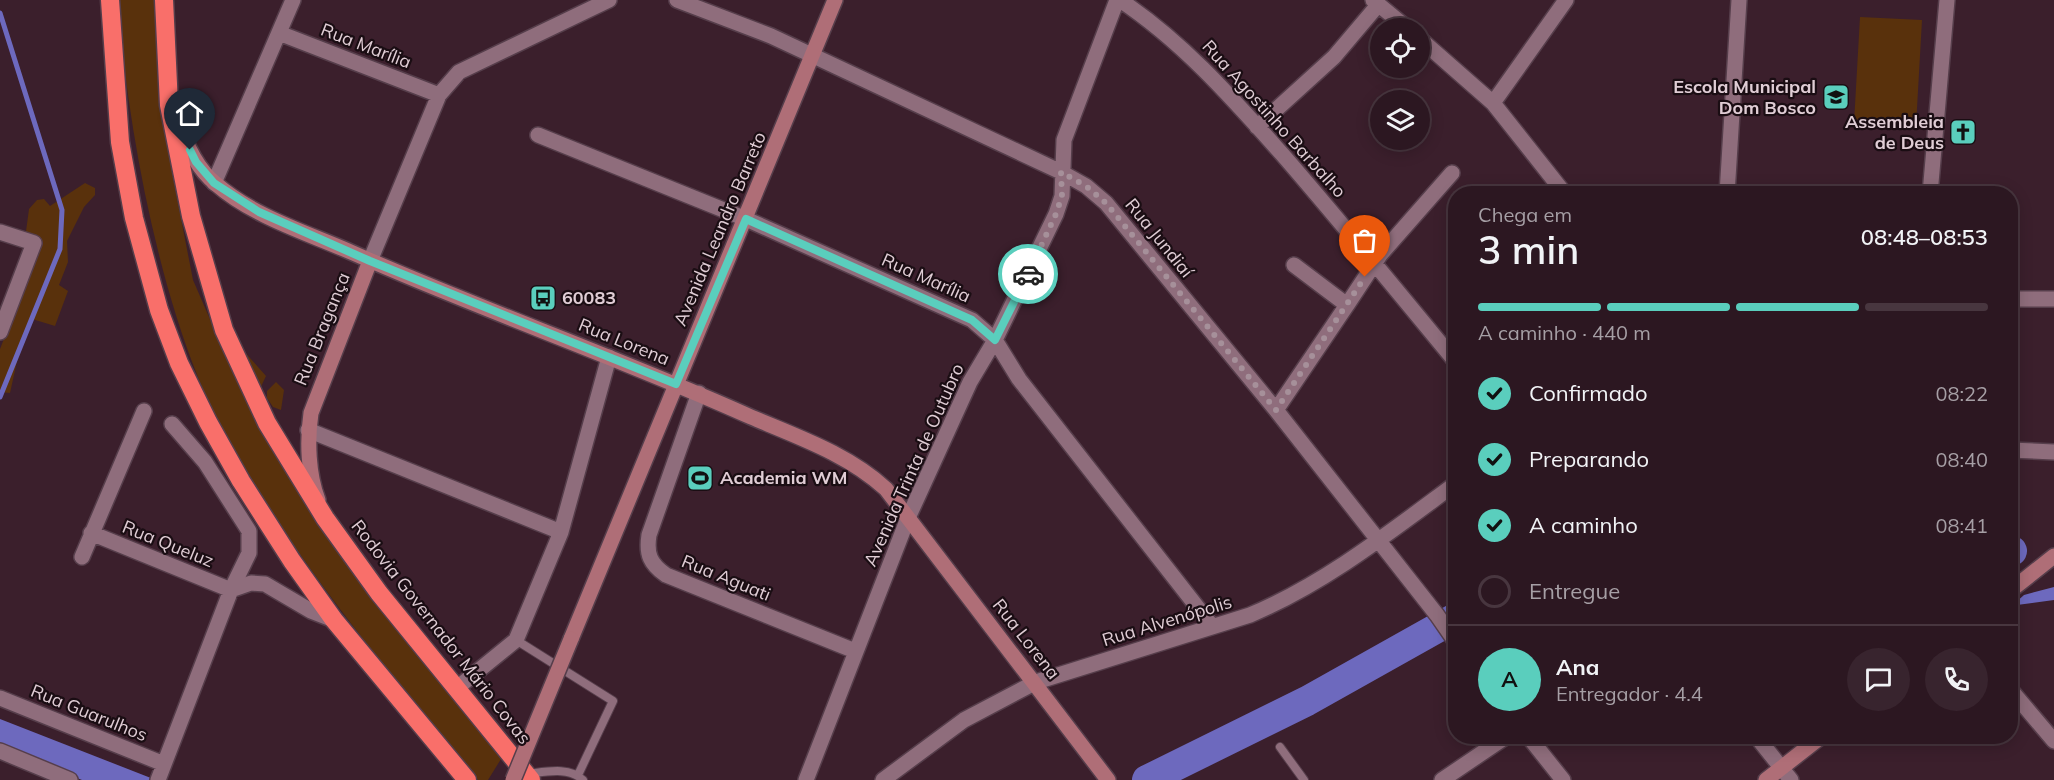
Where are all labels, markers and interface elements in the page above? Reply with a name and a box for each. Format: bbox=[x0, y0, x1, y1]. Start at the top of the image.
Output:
street label: Rua Marília bbox=[318, 18, 415, 73]
map controls bbox=[1370, 18, 1430, 150]
button: locate bbox=[1370, 18, 1430, 78]
street label: Rua Agostinho Barbalho bbox=[1197, 35, 1351, 202]
place label: Escola Municipal Dom Bosco bbox=[1673, 75, 1816, 119]
school or university icon: Escola Municipal Dom Bosco bbox=[1821, 82, 1851, 112]
pin bbox=[164, 88, 215, 150]
button: layers bbox=[1370, 90, 1430, 150]
icon: home bbox=[173, 97, 206, 130]
place label: Assembleia de Deus bbox=[1845, 110, 1944, 154]
church icon: Assembleia de Deus bbox=[1948, 117, 1978, 147]
street label: Avenida Leandro Barreto bbox=[668, 128, 771, 329]
street label: Rua Jundiaí bbox=[1120, 193, 1199, 283]
text: Chega em bbox=[1478, 202, 1572, 227]
pin bbox=[1339, 215, 1390, 277]
text: 08:48–08:53 bbox=[1861, 223, 1988, 251]
icon: bag bbox=[1348, 224, 1381, 257]
text: 3 min bbox=[1478, 225, 1579, 274]
courier bbox=[998, 244, 1058, 304]
street label: Rua Marília bbox=[878, 248, 974, 307]
icon: car bbox=[1012, 258, 1045, 291]
street label: Rua Bragança bbox=[288, 269, 355, 389]
bus stop icon: 60083 bbox=[528, 283, 558, 313]
place label: 60083 bbox=[562, 286, 616, 309]
street label: Rua Lorena bbox=[575, 313, 673, 370]
text: A caminho · 440 m bbox=[1478, 320, 1651, 345]
street label: Avenida Trinta de Outubro bbox=[858, 360, 969, 570]
icon: check bbox=[1478, 377, 1511, 410]
text: Confirmado bbox=[1529, 379, 1648, 407]
text: 08:22 bbox=[1935, 381, 1988, 406]
icon: check bbox=[1478, 443, 1511, 476]
text: Preparando bbox=[1529, 445, 1649, 473]
text: 08:40 bbox=[1935, 447, 1988, 472]
sports icon: Academia WM bbox=[685, 463, 715, 493]
place label: Academia WM bbox=[720, 466, 847, 489]
icon: check bbox=[1478, 509, 1511, 542]
text: A caminho bbox=[1529, 511, 1638, 539]
text: 08:41 bbox=[1935, 513, 1988, 538]
street label: Rua Queluz bbox=[119, 515, 217, 572]
street label: Rodovia Governador Mário Covas bbox=[347, 515, 536, 749]
street label: Rua Aguati bbox=[678, 549, 774, 606]
text: Entregue bbox=[1529, 577, 1620, 605]
street label: Rua Alvenópolis bbox=[1099, 590, 1235, 651]
street label: Rua Lorena bbox=[988, 594, 1065, 684]
button: chat bbox=[1847, 648, 1910, 711]
button: phone bbox=[1925, 648, 1988, 711]
text: Ana bbox=[1556, 653, 1599, 681]
text: A bbox=[1501, 665, 1518, 693]
street label: Rua Guarulhos bbox=[28, 679, 151, 746]
text: Entregador · 4.4 bbox=[1556, 681, 1703, 706]

